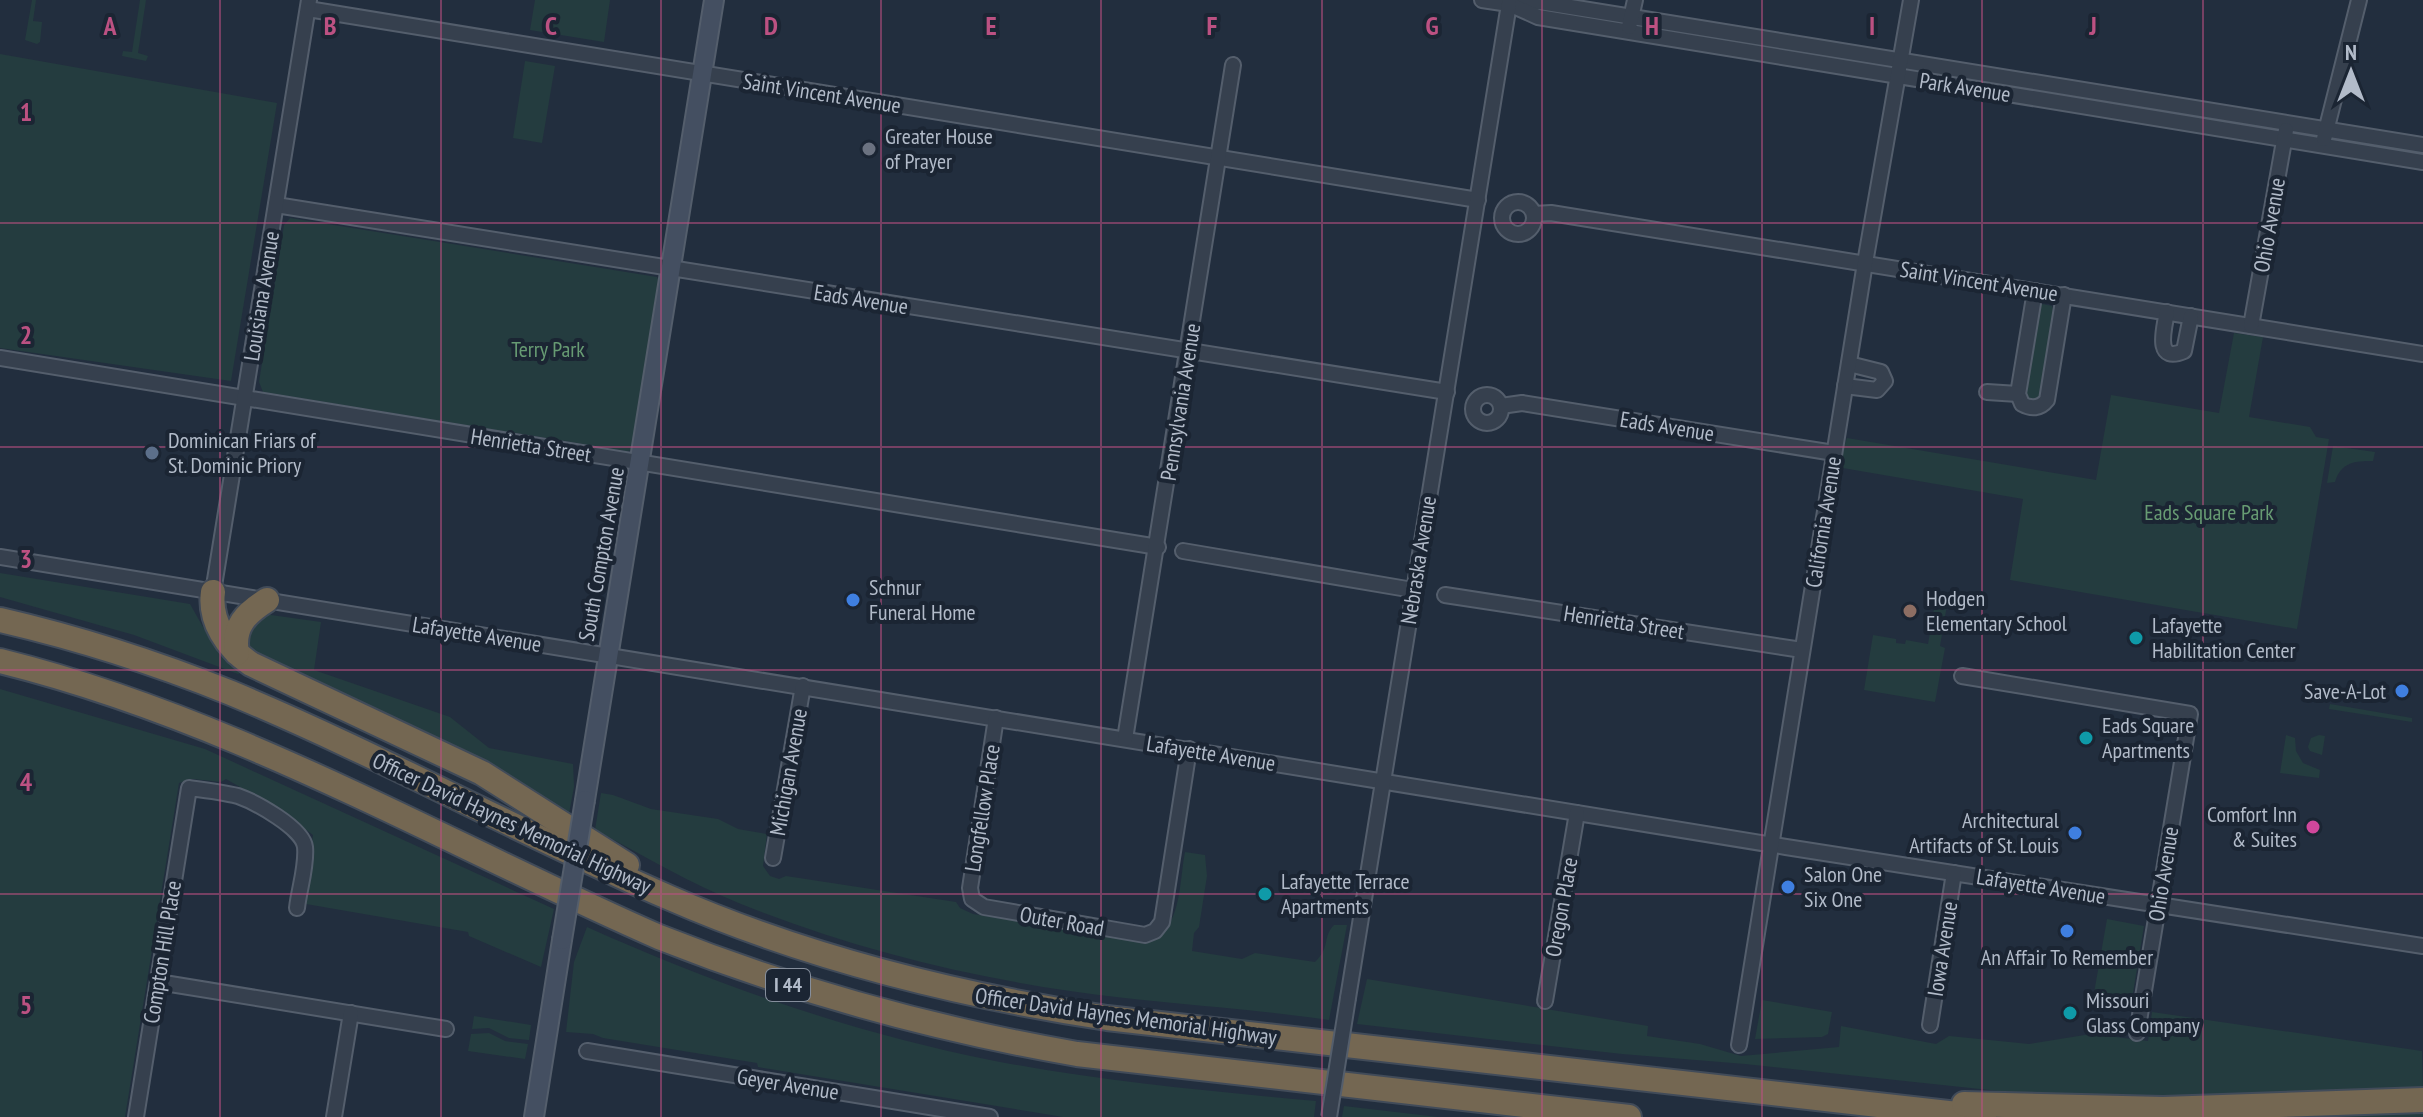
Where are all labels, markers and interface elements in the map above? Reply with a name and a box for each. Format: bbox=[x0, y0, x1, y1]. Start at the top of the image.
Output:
text: A bbox=[102, 9, 117, 42]
text: B bbox=[324, 9, 337, 42]
text: C bbox=[545, 9, 557, 42]
text: D bbox=[764, 9, 778, 42]
text: E bbox=[985, 9, 997, 42]
text: F bbox=[1207, 9, 1218, 42]
text: G bbox=[1425, 9, 1439, 42]
text: H bbox=[1645, 9, 1659, 42]
text: I bbox=[1869, 9, 1875, 42]
text: J bbox=[2088, 9, 2097, 42]
north arrow bbox=[2311, 32, 2391, 112]
text: N bbox=[2345, 38, 2357, 66]
street label: Park Avenue bbox=[1917, 66, 2013, 108]
street label: Saint Vincent Avenue bbox=[741, 67, 903, 119]
text: 1 bbox=[20, 95, 32, 128]
place label: Greater House of Prayer bbox=[885, 122, 993, 175]
marker: Greater House of Prayer bbox=[860, 140, 878, 158]
street label: Ohio Avenue bbox=[2247, 175, 2291, 275]
street label: Louisiana Avenue bbox=[237, 229, 285, 363]
street label: Saint Vincent Avenue bbox=[1898, 255, 2060, 307]
street label: Eads Avenue bbox=[812, 278, 910, 320]
text: 2 bbox=[20, 318, 32, 351]
street label: Pennsylvania Avenue bbox=[1154, 321, 1206, 483]
park label: Terry Park bbox=[511, 335, 585, 363]
street label: Eads Avenue bbox=[1618, 405, 1716, 447]
street label: Henrietta Street bbox=[469, 422, 593, 468]
place label: Dominican Friars of St. Dominic Priory bbox=[168, 426, 317, 479]
marker: Dominican Friars of St. Dominic Priory bbox=[143, 444, 161, 462]
street label: California Avenue bbox=[1799, 454, 1847, 590]
street label: South Compton Avenue bbox=[572, 465, 630, 643]
street label: Nebraska Avenue bbox=[1394, 494, 1442, 626]
park label: Eads Square Park bbox=[2144, 498, 2274, 526]
text: 3 bbox=[20, 542, 32, 575]
place label: Schnur Funeral Home bbox=[869, 573, 976, 626]
place label: Hodgen Elementary School bbox=[1926, 584, 2068, 637]
marker: Schnur Funeral Home bbox=[844, 591, 862, 609]
street label: Henrietta Street bbox=[1562, 599, 1686, 645]
marker: Hodgen Elementary School bbox=[1901, 602, 1919, 620]
street label: Lafayette Avenue bbox=[411, 610, 543, 658]
place label: Lafayette Habilitation Center bbox=[2152, 611, 2296, 664]
marker: Lafayette Habilitation Center bbox=[2127, 629, 2145, 647]
place label: Save-A-Lot bbox=[2304, 677, 2386, 705]
marker: Save-A-Lot bbox=[2393, 682, 2411, 700]
street label: Michigan Avenue bbox=[763, 706, 813, 838]
place label: Eads Square Apartments bbox=[2102, 711, 2194, 764]
street label: Lafayette Avenue bbox=[1145, 729, 1277, 777]
marker: Eads Square Apartments bbox=[2077, 729, 2095, 747]
street label: Longfellow Place bbox=[958, 742, 1006, 874]
street label: Officer David Haynes Memorial Highway bbox=[368, 746, 656, 900]
text: 4 bbox=[20, 765, 33, 798]
place label: Comfort Inn & Suites bbox=[2207, 800, 2297, 853]
place label: Architectural Artifacts of St. Louis bbox=[1909, 806, 2060, 859]
marker: Comfort Inn & Suites bbox=[2304, 818, 2322, 836]
marker: Architectural Artifacts of St. Louis bbox=[2066, 824, 2084, 842]
street label: Ohio Avenue bbox=[2142, 825, 2184, 923]
street label: Oregon Place bbox=[1538, 855, 1584, 959]
place label: Salon One Six One bbox=[1804, 860, 1882, 913]
street label: Lafayette Avenue bbox=[1975, 862, 2107, 910]
place label: Lafayette Terrace Apartments bbox=[1281, 867, 1410, 920]
street label: Compton Hill Place bbox=[137, 878, 187, 1026]
marker: Salon One Six One bbox=[1779, 878, 1797, 896]
marker: Lafayette Terrace Apartments bbox=[1256, 885, 1274, 903]
street label: Iowa Avenue bbox=[1921, 899, 1963, 999]
street label: Outer Road bbox=[1018, 900, 1106, 942]
marker: An Affair To Remember bbox=[2058, 922, 2076, 940]
place label: An Affair To Remember bbox=[1981, 943, 2153, 971]
road number: I 44 bbox=[766, 969, 810, 1001]
street label: Officer David Haynes Memorial Highway bbox=[973, 981, 1279, 1051]
place label: Missouri Glass Company bbox=[2086, 986, 2201, 1039]
text: 5 bbox=[20, 988, 32, 1021]
marker: Missouri Glass Company bbox=[2061, 1004, 2079, 1022]
street label: Geyer Avenue bbox=[735, 1062, 841, 1106]

